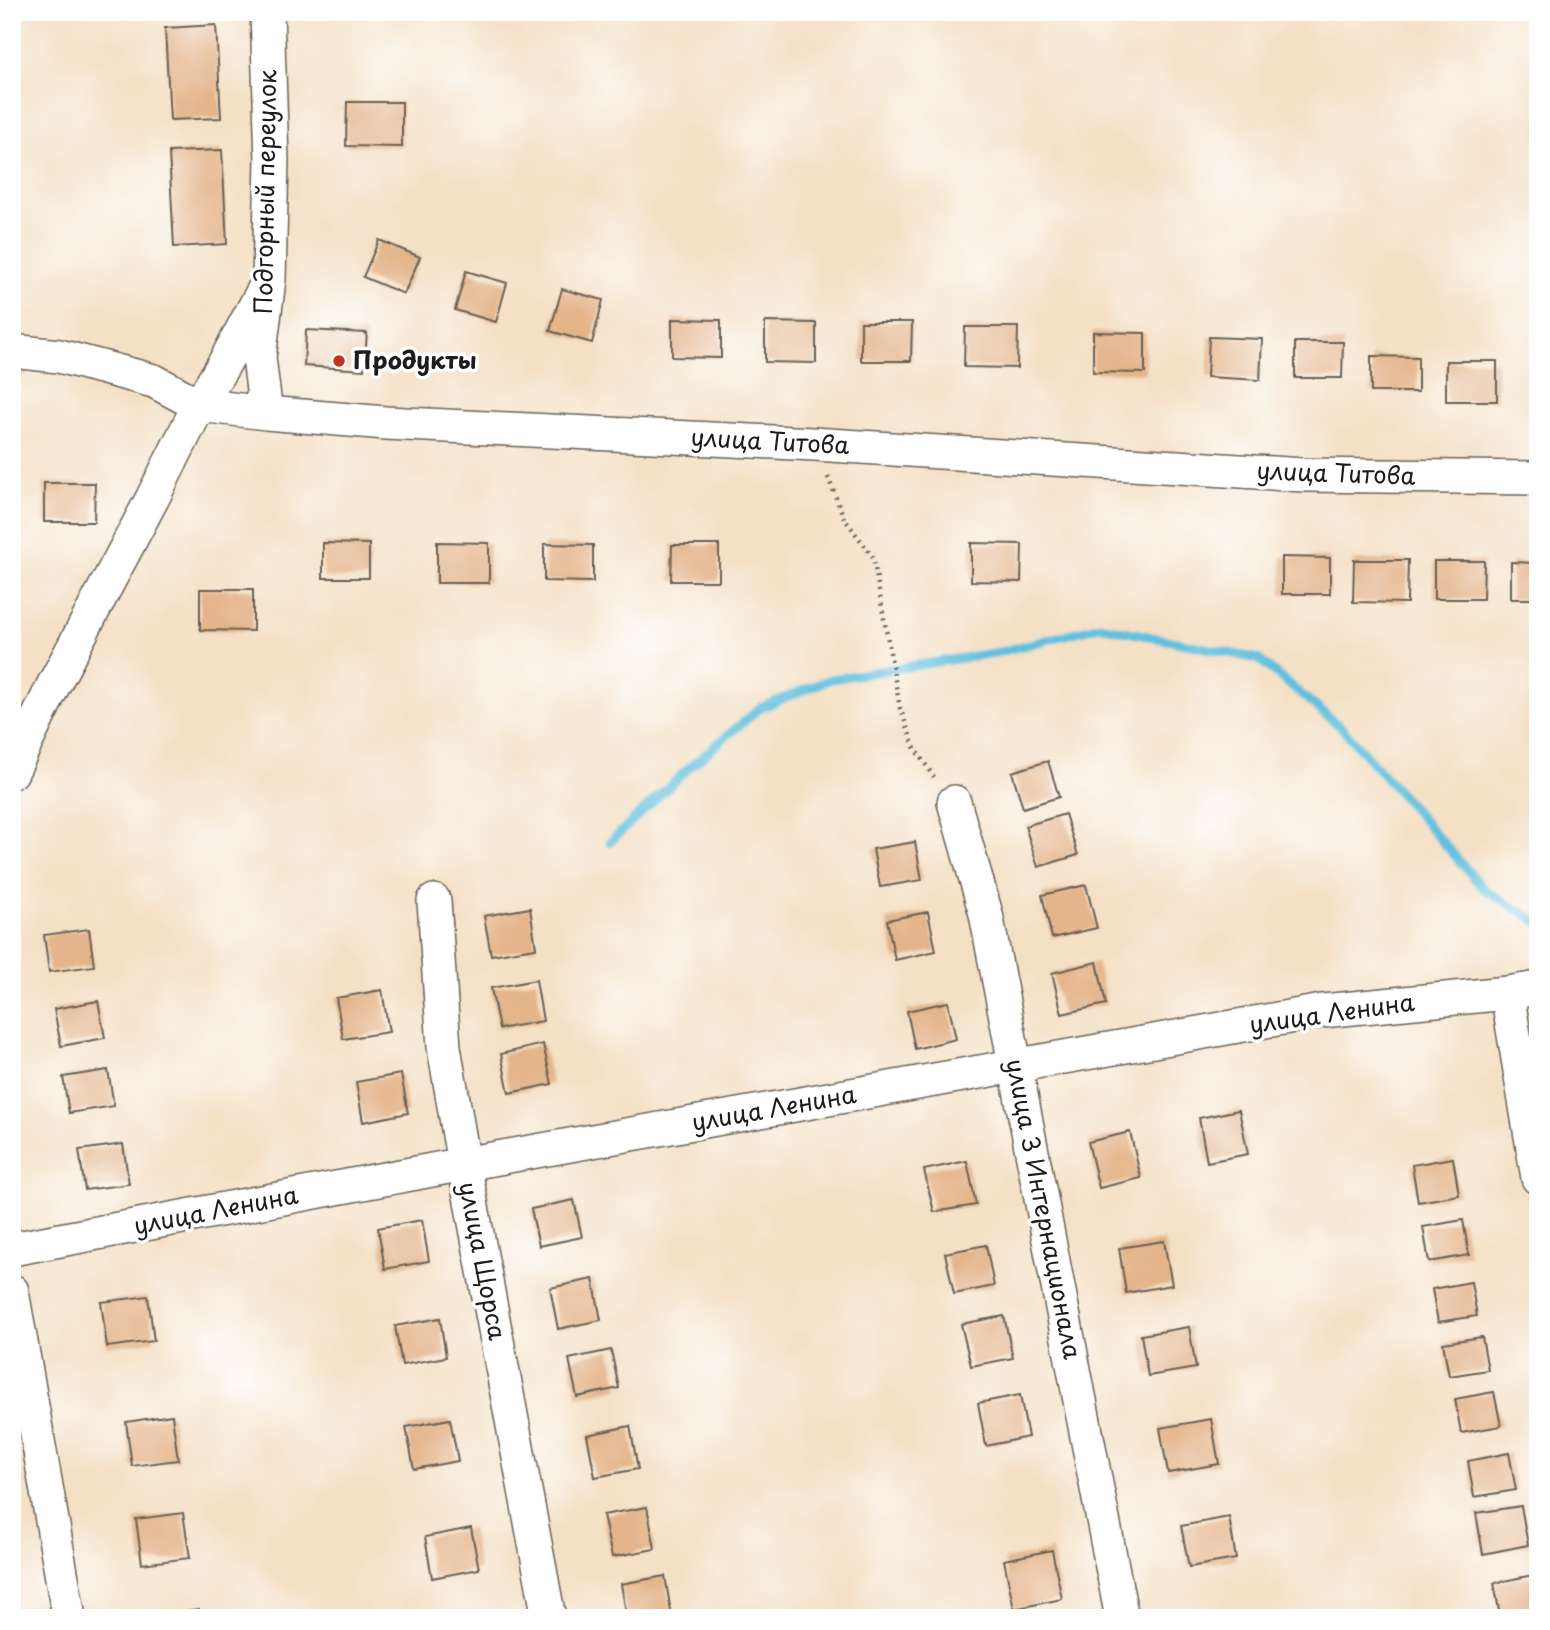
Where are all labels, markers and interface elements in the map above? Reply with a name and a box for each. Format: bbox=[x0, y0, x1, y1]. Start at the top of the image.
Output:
street label: Подгорный переулок bbox=[244, 69, 284, 315]
place label: Продукты bbox=[353, 341, 477, 377]
marker: Продукты bbox=[331, 353, 347, 369]
street label: улица Титова bbox=[690, 418, 850, 462]
street label: улица Титова bbox=[1256, 451, 1416, 493]
street label: улица Ленина bbox=[1247, 983, 1417, 1041]
street label: улица 3 Интернационала bbox=[998, 1055, 1092, 1362]
street label: улица Ленина bbox=[689, 1075, 859, 1139]
street label: улица Ленина bbox=[130, 1175, 301, 1243]
street label: улица Щорса bbox=[451, 1178, 517, 1343]

